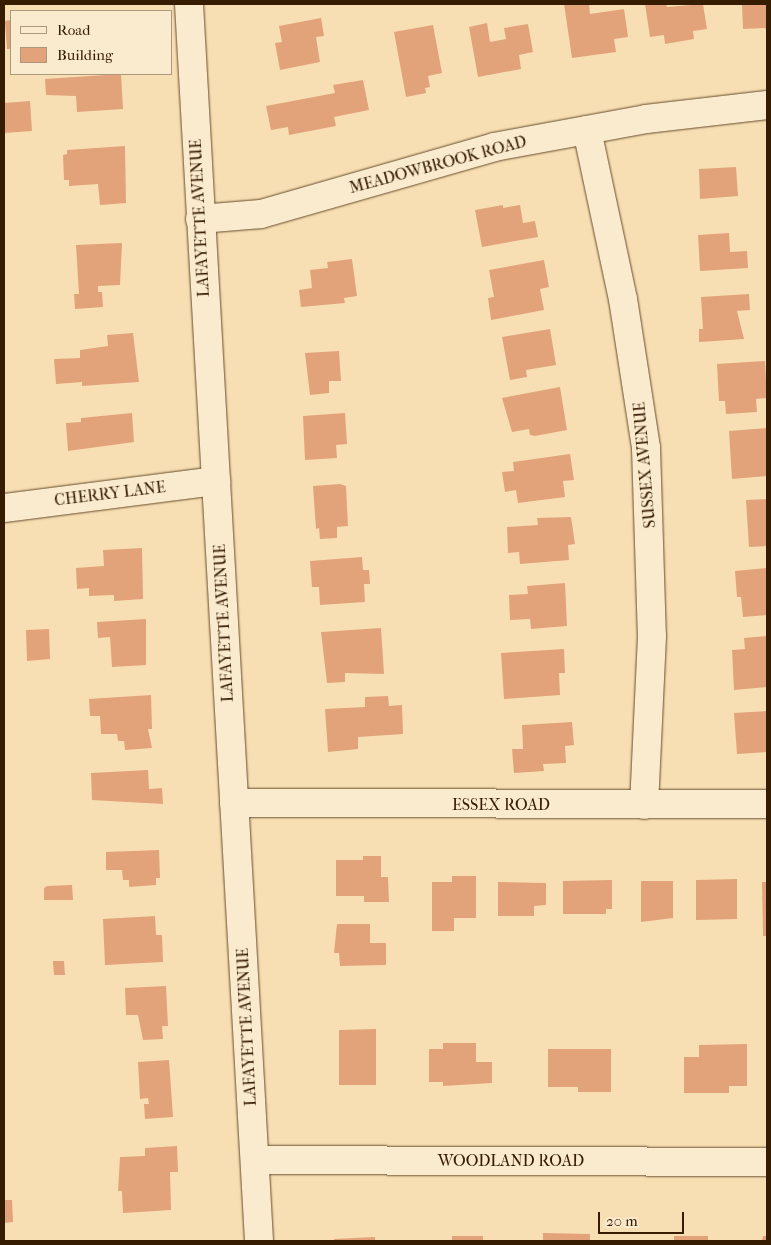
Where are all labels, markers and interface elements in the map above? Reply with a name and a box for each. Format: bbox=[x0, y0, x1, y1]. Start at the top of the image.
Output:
legend bbox=[10, 10, 172, 75]
text: Road bbox=[57, 21, 90, 39]
text: Building bbox=[57, 46, 113, 64]
street label: MEADOWBROOK ROAD bbox=[347, 132, 529, 198]
street label: LAFAYETTE AVENUE bbox=[186, 138, 214, 298]
street label: SUSSEX AVENUE bbox=[630, 401, 660, 529]
street label: CHERRY LANE bbox=[53, 478, 167, 510]
street label: LAFAYETTE AVENUE bbox=[210, 543, 238, 703]
street label: ESSEX ROAD bbox=[452, 795, 550, 815]
street label: LAFAYETTE AVENUE bbox=[233, 947, 261, 1107]
street label: WOODLAND ROAD bbox=[438, 1151, 584, 1171]
scale bar bbox=[601, 1202, 687, 1234]
text: 20 m bbox=[606, 1212, 638, 1230]

